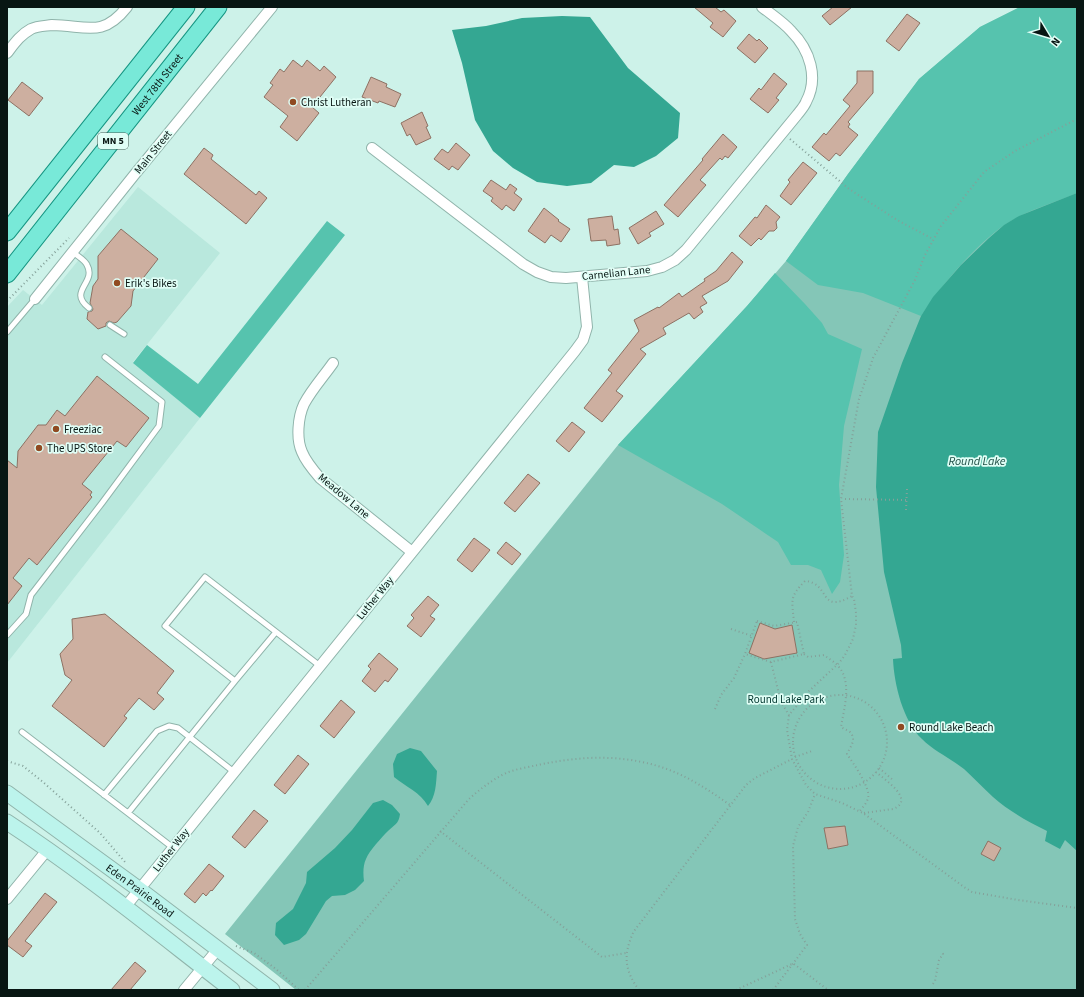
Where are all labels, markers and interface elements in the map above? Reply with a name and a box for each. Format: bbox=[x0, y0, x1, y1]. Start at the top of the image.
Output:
north arrow bbox=[1028, 16, 1068, 56]
text: N bbox=[1047, 34, 1064, 49]
street label: West 78th Street bbox=[128, 50, 186, 118]
place label: Christ Lutheran bbox=[301, 95, 372, 110]
marker: Christ Lutheran bbox=[288, 97, 298, 107]
street label: Main Street bbox=[131, 127, 175, 177]
road number: MN 5 bbox=[98, 133, 128, 149]
street label: Carnelian Lane bbox=[581, 262, 652, 284]
place label: Erik's Bikes bbox=[125, 276, 177, 291]
marker: Erik's Bikes bbox=[112, 278, 122, 288]
place label: Freeziac bbox=[64, 422, 102, 437]
marker: Freeziac bbox=[51, 424, 61, 434]
place label: The UPS Store bbox=[47, 441, 113, 456]
marker: The UPS Store bbox=[34, 443, 44, 453]
water label: Round Lake bbox=[948, 453, 1006, 470]
street label: Meadow Lane bbox=[315, 470, 373, 522]
street label: Luther Way bbox=[353, 573, 397, 623]
park label: Round Lake Park bbox=[748, 692, 825, 707]
place label: Round Lake Beach bbox=[909, 720, 994, 735]
marker: Round Lake Beach bbox=[896, 722, 906, 732]
street label: Luther Way bbox=[149, 825, 193, 875]
street label: Eden Prairie Road bbox=[103, 860, 177, 921]

